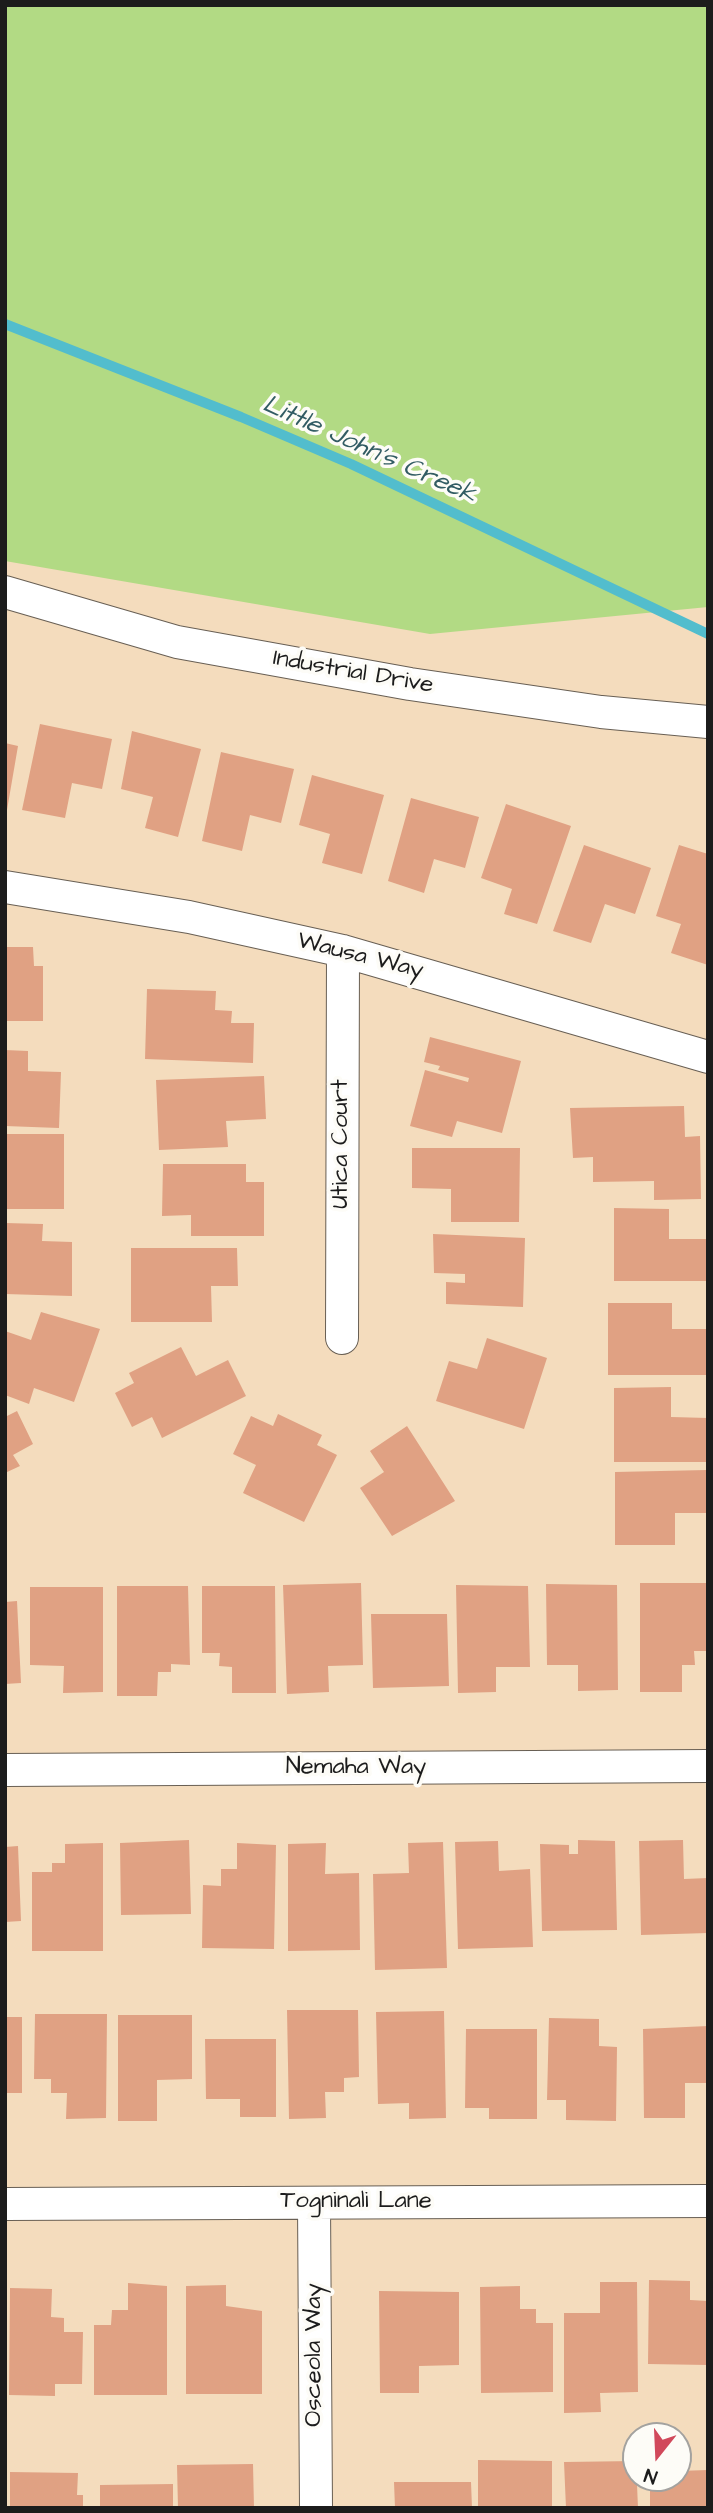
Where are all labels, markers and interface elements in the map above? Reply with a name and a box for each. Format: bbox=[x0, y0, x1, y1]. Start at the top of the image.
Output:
water label: Little John's Creek bbox=[257, 390, 481, 512]
street label: Industrial Drive bbox=[271, 645, 435, 701]
street label: Wausa Way bbox=[294, 927, 426, 987]
street label: Utica Court bbox=[328, 1079, 356, 1209]
street label: Nemaha Way bbox=[286, 1754, 426, 1782]
street label: Togninali Lane bbox=[280, 2188, 432, 2216]
street label: Osceola Way bbox=[301, 2283, 329, 2427]
north arrow bbox=[622, 2422, 692, 2492]
text: N bbox=[641, 2461, 661, 2490]

